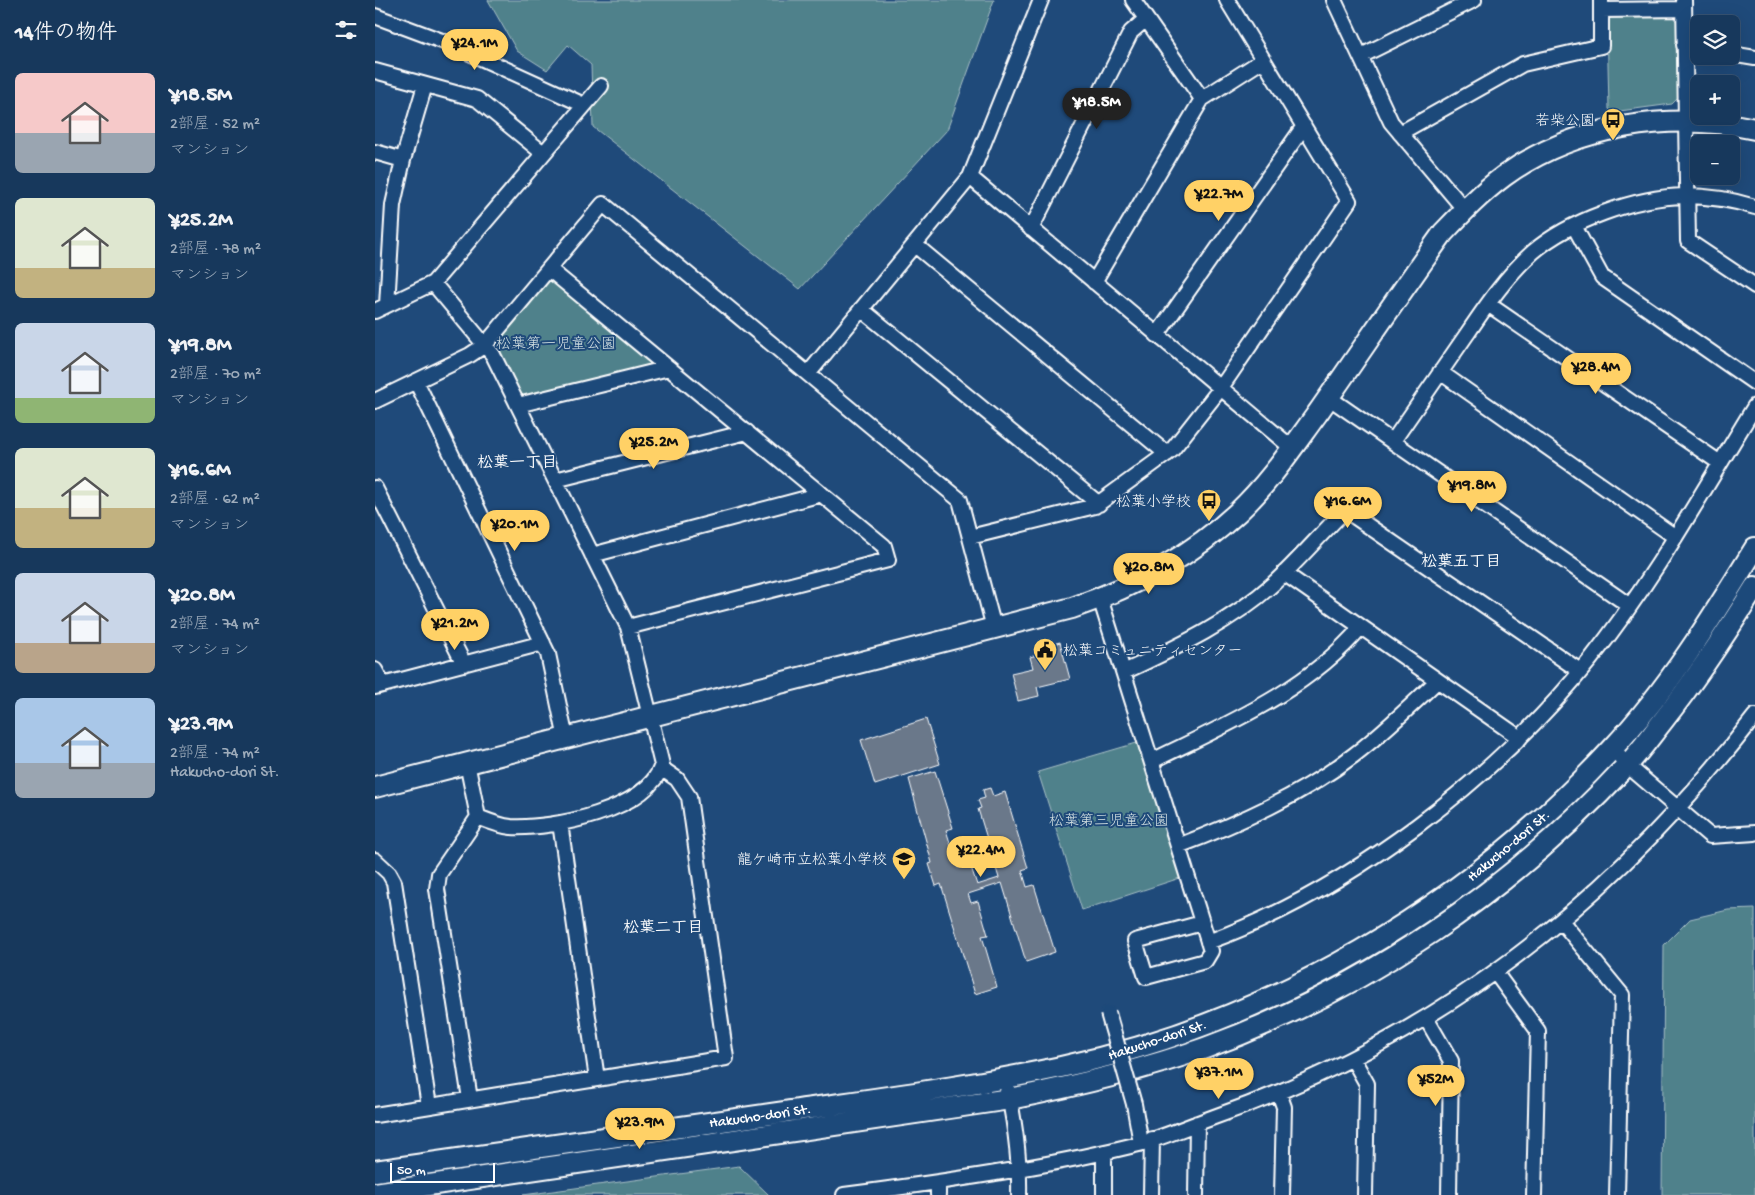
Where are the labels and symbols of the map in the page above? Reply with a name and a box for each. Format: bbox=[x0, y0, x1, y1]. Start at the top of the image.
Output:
pin: ¥24.1M bbox=[434, 28, 516, 71]
pin: ¥18.5M bbox=[1056, 88, 1138, 130]
bus stop icon: 若柴公園 bbox=[1600, 107, 1626, 141]
place label: 若柴公園 bbox=[1535, 112, 1595, 131]
pin: ¥22.7M bbox=[1178, 180, 1260, 222]
park label: 松葉第一児童公園 bbox=[496, 335, 616, 354]
pin: ¥28.4M bbox=[1555, 352, 1637, 395]
pin: ¥25.2M bbox=[613, 428, 695, 470]
district label: 松葉一丁目 bbox=[477, 453, 557, 474]
pin: ¥19.8M bbox=[1431, 470, 1513, 513]
pin: ¥16.6M bbox=[1307, 486, 1389, 529]
bus stop icon: 松葉小学校 bbox=[1196, 488, 1222, 522]
place label: 松葉小学校 bbox=[1116, 493, 1191, 512]
pin: ¥20.1M bbox=[474, 510, 556, 552]
pin: ¥20.8M bbox=[1108, 552, 1190, 595]
district label: 松葉五丁目 bbox=[1421, 552, 1501, 573]
pin: ¥21.2M bbox=[414, 608, 496, 651]
public building icon: 松葉コミュニティセンター bbox=[1032, 637, 1058, 671]
place label: 松葉コミュニティセンター bbox=[1063, 642, 1242, 661]
street label: Hakucho-dori St. bbox=[1464, 807, 1554, 886]
park label: 松葉第三児童公園 bbox=[1049, 812, 1169, 831]
pin: ¥22.4M bbox=[940, 836, 1022, 878]
school or university icon: 龍ケ崎市立松葉小学校 bbox=[891, 846, 917, 880]
place label: 龍ケ崎市立松葉小学校 bbox=[737, 851, 887, 870]
district label: 松葉二丁目 bbox=[623, 918, 703, 939]
street label: Hakucho-dori St. bbox=[1106, 1016, 1209, 1065]
pin: ¥37.1M bbox=[1178, 1058, 1260, 1100]
pin: ¥52M bbox=[1406, 1064, 1466, 1107]
street label: Hakucho-dori St. bbox=[708, 1101, 812, 1133]
pin: ¥23.9M bbox=[599, 1108, 681, 1150]
scale bar bbox=[390, 1160, 495, 1183]

